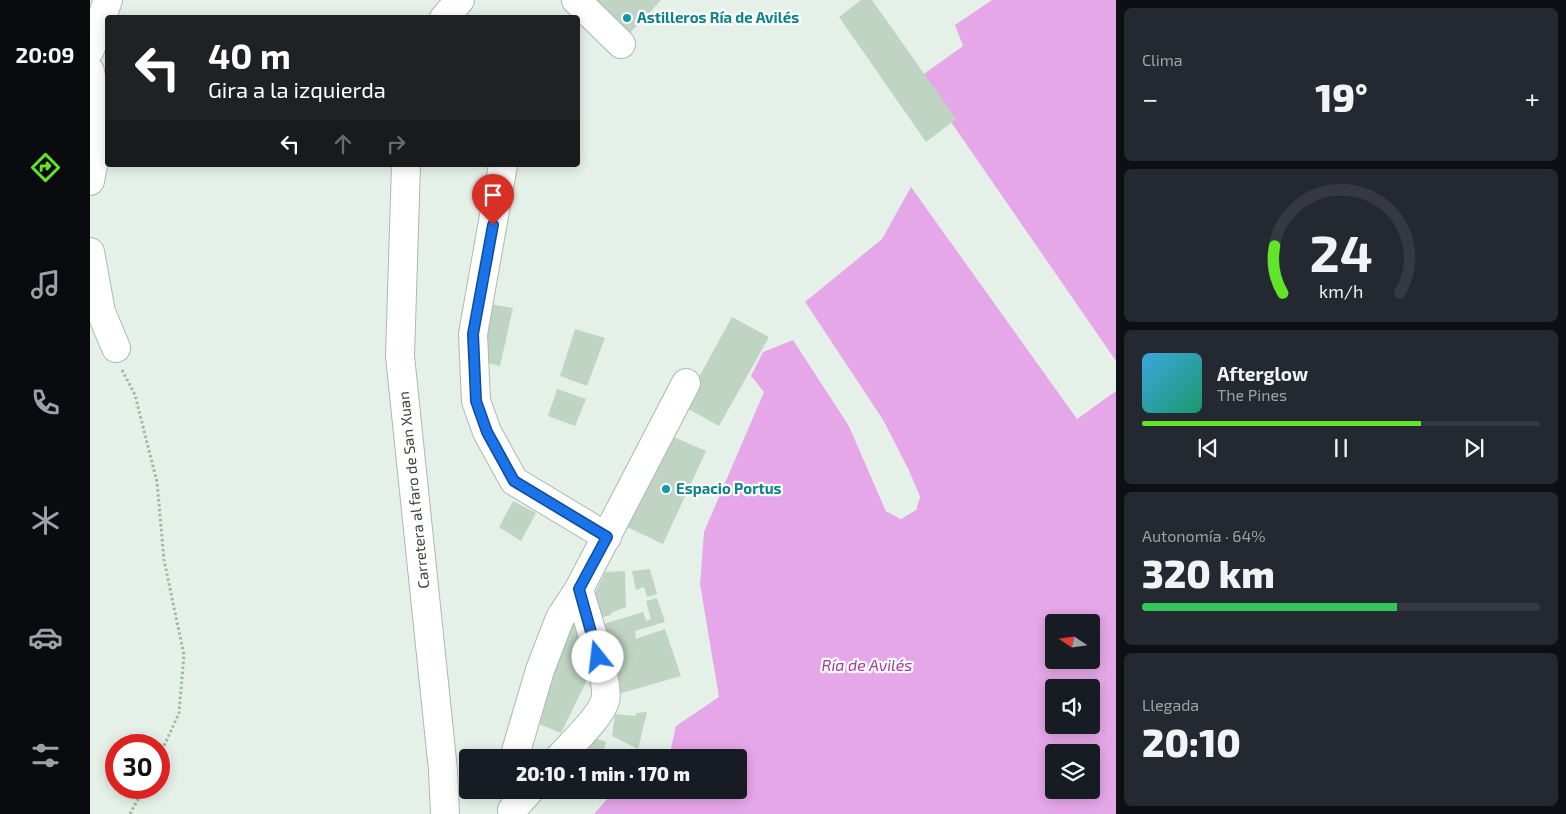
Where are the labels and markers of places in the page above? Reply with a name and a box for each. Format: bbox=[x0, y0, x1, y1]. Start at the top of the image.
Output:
place label: Astilleros Ría de Avilés bbox=[637, 8, 799, 26]
marker: Astilleros Ría de Avilés bbox=[621, 12, 633, 24]
pin bbox=[472, 174, 514, 225]
place label: Espacio Portus bbox=[676, 479, 782, 497]
marker: Espacio Portus bbox=[660, 483, 672, 495]

